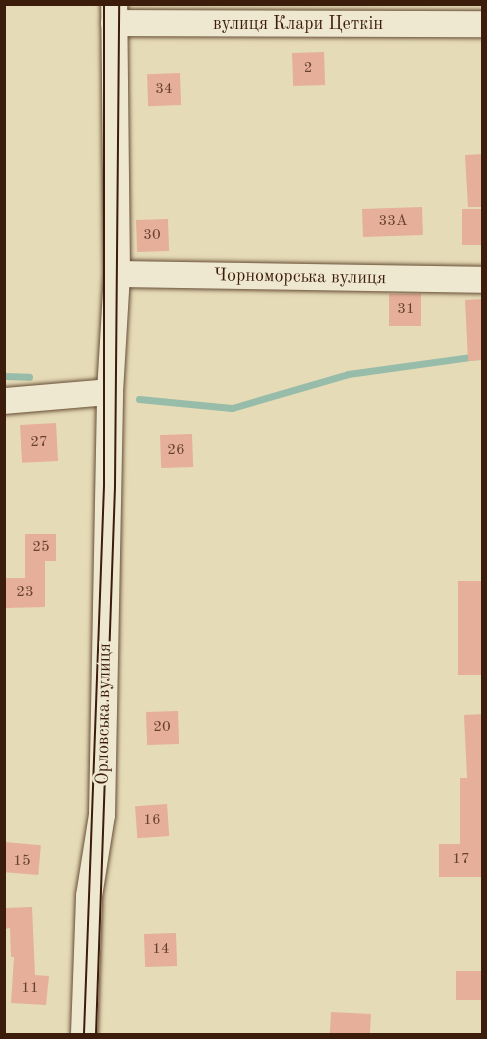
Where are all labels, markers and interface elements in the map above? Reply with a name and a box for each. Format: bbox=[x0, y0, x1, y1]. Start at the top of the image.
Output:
street label: вулиця Клари Цеткін bbox=[213, 13, 383, 35]
house number: 2 bbox=[304, 60, 312, 78]
house number: 34 bbox=[155, 81, 173, 99]
house number: 33А bbox=[379, 213, 407, 231]
house number: 30 bbox=[143, 227, 161, 245]
street label: Чорноморська вулиця bbox=[214, 265, 386, 289]
house number: 31 bbox=[397, 301, 415, 319]
house number: 27 bbox=[30, 434, 48, 452]
house number: 26 bbox=[167, 442, 185, 460]
house number: 25 bbox=[32, 539, 50, 557]
house number: 23 bbox=[16, 584, 34, 602]
street label: Орловська вулиця bbox=[92, 643, 116, 785]
house number: 20 bbox=[153, 719, 171, 737]
house number: 16 bbox=[143, 812, 161, 830]
house number: 17 bbox=[452, 851, 470, 869]
house number: 15 bbox=[13, 853, 31, 871]
house number: 14 bbox=[152, 941, 170, 959]
house number: 11 bbox=[21, 980, 39, 998]

